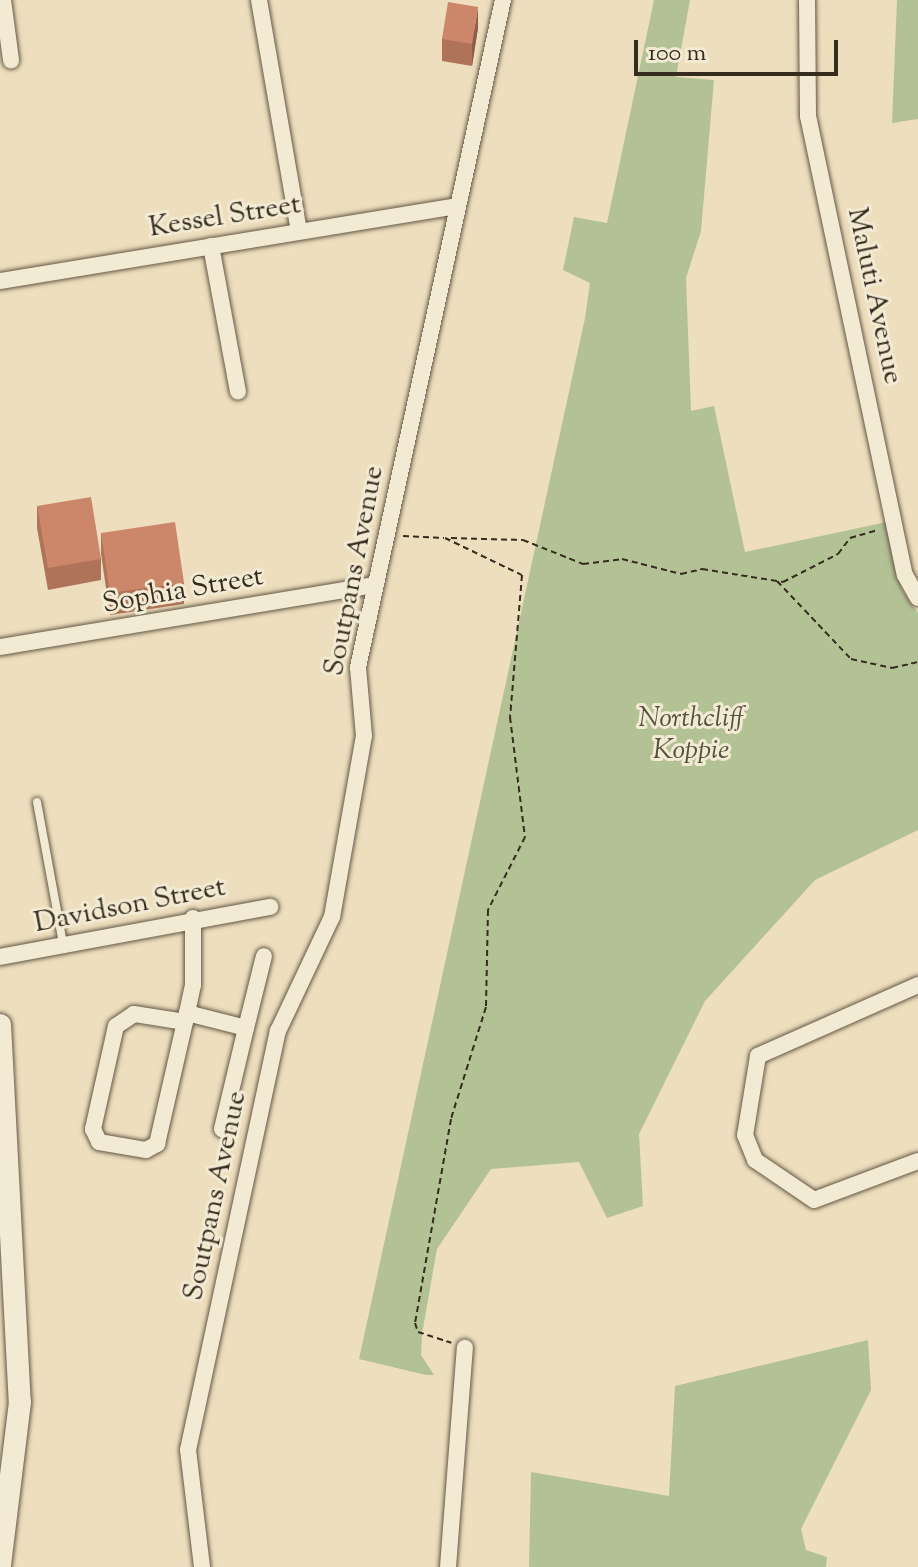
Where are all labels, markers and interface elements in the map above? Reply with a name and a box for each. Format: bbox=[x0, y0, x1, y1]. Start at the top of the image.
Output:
scale bar bbox=[638, 24, 842, 74]
text: 100 m bbox=[648, 37, 706, 71]
street label: Kessel Street bbox=[147, 188, 303, 246]
street label: Maluti Avenue bbox=[839, 205, 909, 387]
street label: Soutpans Avenue bbox=[318, 463, 392, 679]
street label: Sophia Street bbox=[100, 560, 266, 622]
park label: Northcliff Koppie bbox=[638, 702, 744, 768]
street label: Davidson Street bbox=[32, 871, 228, 941]
street label: Soutpans Avenue bbox=[177, 1088, 255, 1304]

